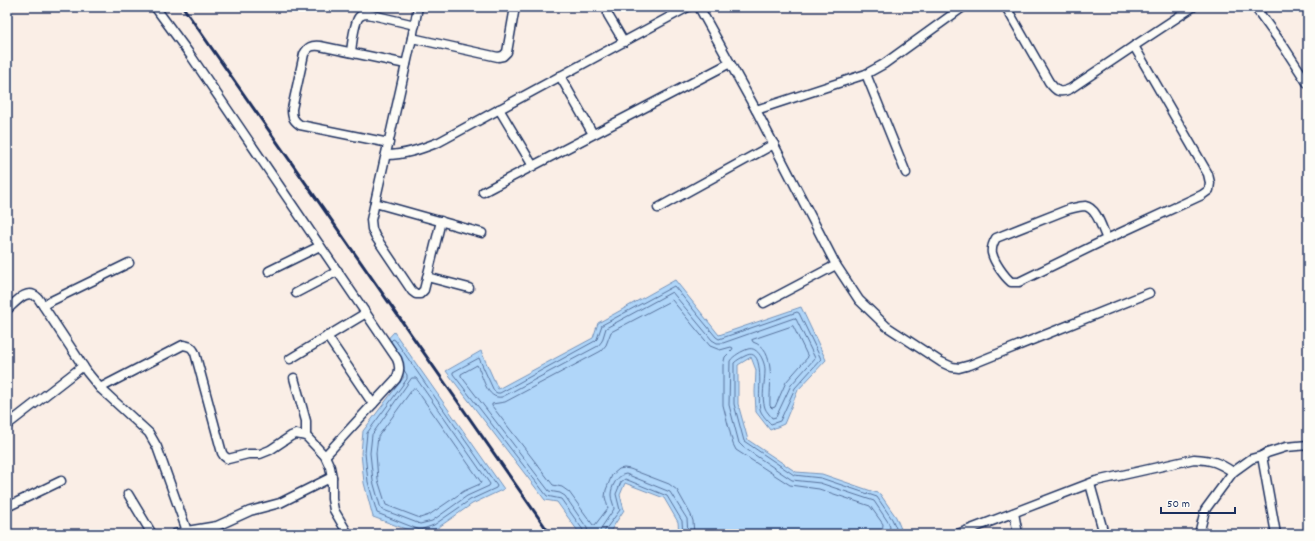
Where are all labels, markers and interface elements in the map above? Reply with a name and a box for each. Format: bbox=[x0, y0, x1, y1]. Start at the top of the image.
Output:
scale bar bbox=[1161, 489, 1235, 515]
text: 50 m bbox=[1167, 496, 1190, 513]

